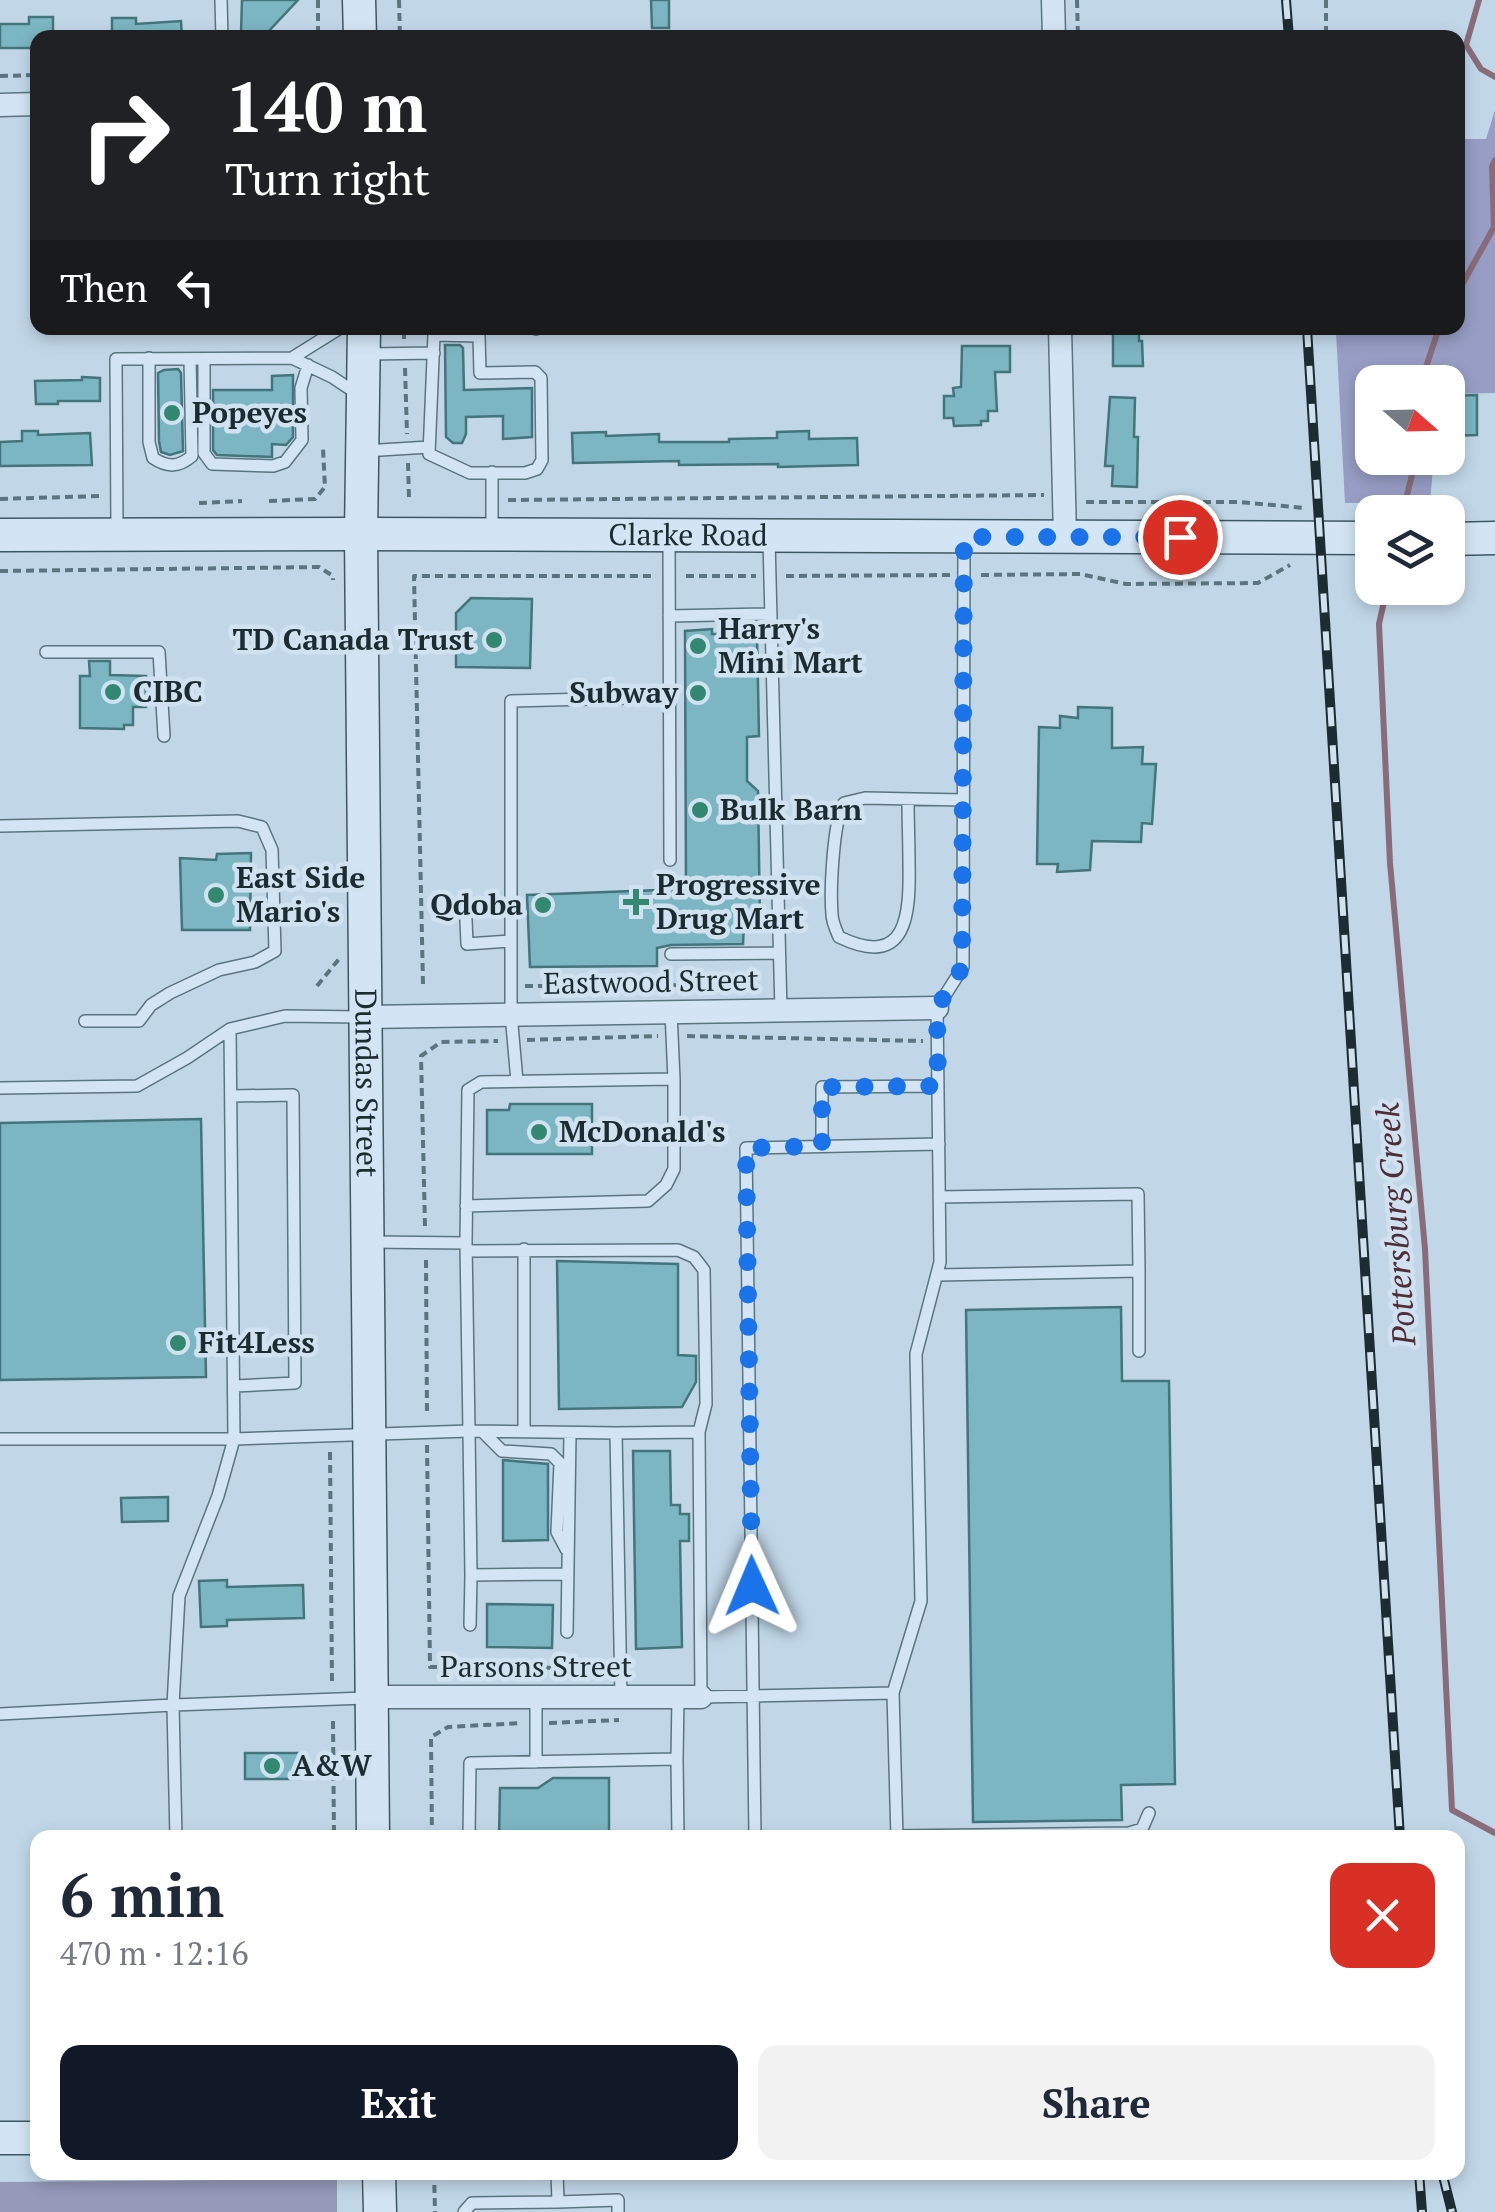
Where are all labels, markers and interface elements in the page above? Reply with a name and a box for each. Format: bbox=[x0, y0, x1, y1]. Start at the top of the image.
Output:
text: 140 m bbox=[225, 59, 427, 152]
icon: right bbox=[60, 70, 190, 200]
text: Turn right bbox=[225, 148, 430, 208]
icon: left bbox=[168, 260, 223, 315]
text: Then bbox=[60, 263, 148, 313]
north arrow bbox=[1355, 365, 1465, 475]
map controls bbox=[1355, 365, 1465, 605]
place label: Popeyes bbox=[192, 392, 307, 432]
marker: Popeyes bbox=[161, 402, 183, 424]
pin bbox=[1138, 495, 1223, 580]
button: layers bbox=[1355, 495, 1465, 605]
icon: arrive bbox=[1153, 510, 1208, 565]
street label: Clarke Road bbox=[608, 514, 768, 555]
place label: Harry's Mini Mart bbox=[718, 608, 863, 682]
place label: TD Canada Trust bbox=[233, 619, 474, 659]
marker: TD Canada Trust bbox=[483, 629, 505, 651]
marker: Harry's Mini Mart bbox=[687, 635, 709, 657]
place label: CIBC bbox=[133, 671, 203, 711]
place label: Subway bbox=[569, 672, 679, 712]
marker: CIBC bbox=[102, 681, 124, 703]
marker: Subway bbox=[687, 682, 709, 704]
place label: Bulk Barn bbox=[720, 789, 862, 829]
marker: Bulk Barn bbox=[689, 799, 711, 821]
place label: East Side Mario's bbox=[236, 857, 365, 931]
place label: Progressive Drug Mart bbox=[656, 864, 821, 938]
marker: East Side Mario's bbox=[205, 884, 227, 906]
place label: Qdoba bbox=[430, 884, 523, 924]
marker: Progressive Drug Mart bbox=[625, 891, 647, 913]
marker: Qdoba bbox=[532, 894, 554, 916]
street label: Eastwood Street bbox=[543, 959, 759, 1003]
street label: Dundas Street bbox=[346, 989, 388, 1177]
water label: Pottersburg Creek bbox=[1366, 1101, 1425, 1348]
place label: McDonald's bbox=[559, 1111, 726, 1151]
marker: McDonald's bbox=[528, 1121, 550, 1143]
place label: Fit4Less bbox=[198, 1322, 315, 1362]
marker: Fit4Less bbox=[167, 1332, 189, 1354]
position arrow bbox=[700, 1534, 804, 1638]
street label: Parsons Street bbox=[440, 1646, 632, 1686]
place label: A&W bbox=[292, 1745, 372, 1785]
marker: A&W bbox=[261, 1755, 283, 1777]
text: 6 min bbox=[60, 1855, 224, 1934]
button: close bbox=[1330, 1863, 1435, 1968]
text: 470 m · 12:16 bbox=[60, 1932, 248, 1974]
button: Exit bbox=[60, 2045, 738, 2160]
button: Share bbox=[758, 2045, 1435, 2160]

